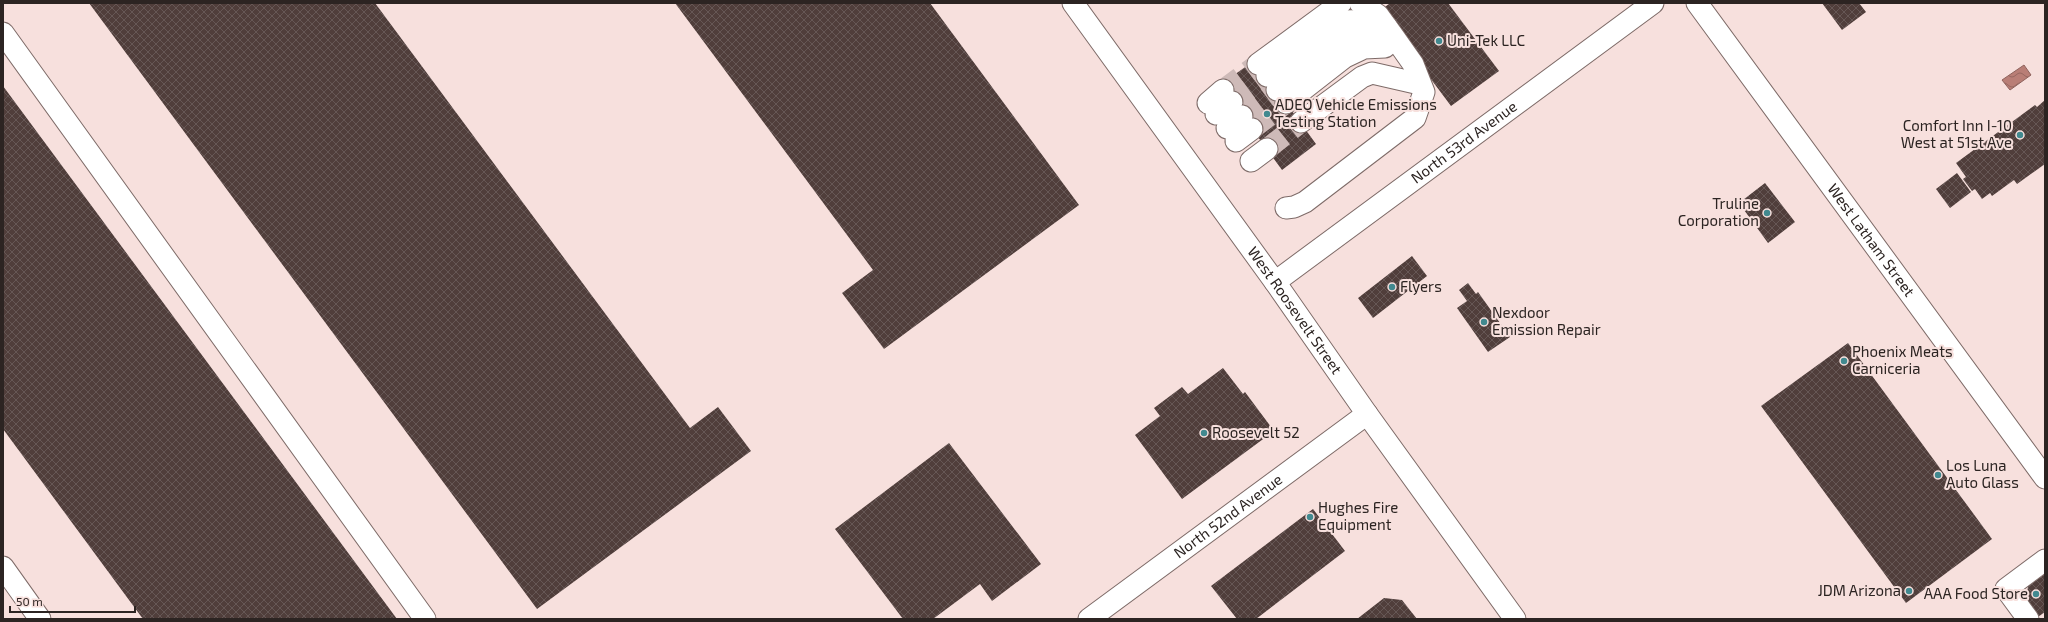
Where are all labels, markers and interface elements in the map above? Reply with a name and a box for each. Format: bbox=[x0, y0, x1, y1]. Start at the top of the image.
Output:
place label: Uni-Tek LLC bbox=[1447, 31, 1525, 49]
marker: Uni-Tek LLC bbox=[1434, 36, 1444, 46]
place label: ADEQ Vehicle Emissions Testing Station bbox=[1275, 95, 1437, 130]
street label: North 53rd Avenue bbox=[1407, 97, 1520, 187]
marker: ADEQ Vehicle Emissions Testing Station bbox=[1262, 109, 1272, 119]
place label: Comfort Inn I-10 West at 51st Ave bbox=[1901, 116, 2012, 151]
marker: Comfort Inn I-10 West at 51st Ave bbox=[2015, 130, 2025, 140]
street label: West Latham Street bbox=[1824, 180, 1919, 300]
place label: Truline Corporation bbox=[1678, 194, 1759, 229]
marker: Truline Corporation bbox=[1762, 208, 1772, 218]
street label: West Roosevelt Street bbox=[1244, 243, 1346, 377]
place label: Flyers bbox=[1400, 277, 1442, 295]
marker: Flyers bbox=[1387, 282, 1397, 292]
place label: Nexdoor Emission Repair bbox=[1492, 303, 1601, 338]
marker: Nexdoor Emission Repair bbox=[1479, 317, 1489, 327]
place label: Phoenix Meats Carniceria bbox=[1852, 342, 1953, 377]
marker: Phoenix Meats Carniceria bbox=[1839, 356, 1849, 366]
place label: Roosevelt 52 bbox=[1212, 423, 1300, 441]
marker: Roosevelt 52 bbox=[1199, 428, 1209, 438]
place label: Los Luna Auto Glass bbox=[1946, 456, 2019, 491]
street label: North 52nd Avenue bbox=[1170, 470, 1285, 561]
marker: Los Luna Auto Glass bbox=[1933, 470, 1943, 480]
place label: Hughes Fire Equipment bbox=[1318, 498, 1398, 533]
marker: Hughes Fire Equipment bbox=[1305, 512, 1315, 522]
place label: JDM Arizona bbox=[1818, 581, 1901, 599]
place label: AAA Food Store bbox=[1924, 584, 2028, 602]
marker: JDM Arizona bbox=[1904, 586, 1914, 596]
scale bar bbox=[10, 588, 135, 614]
marker: AAA Food Store bbox=[2031, 589, 2041, 599]
text: 50 m bbox=[16, 594, 43, 608]

